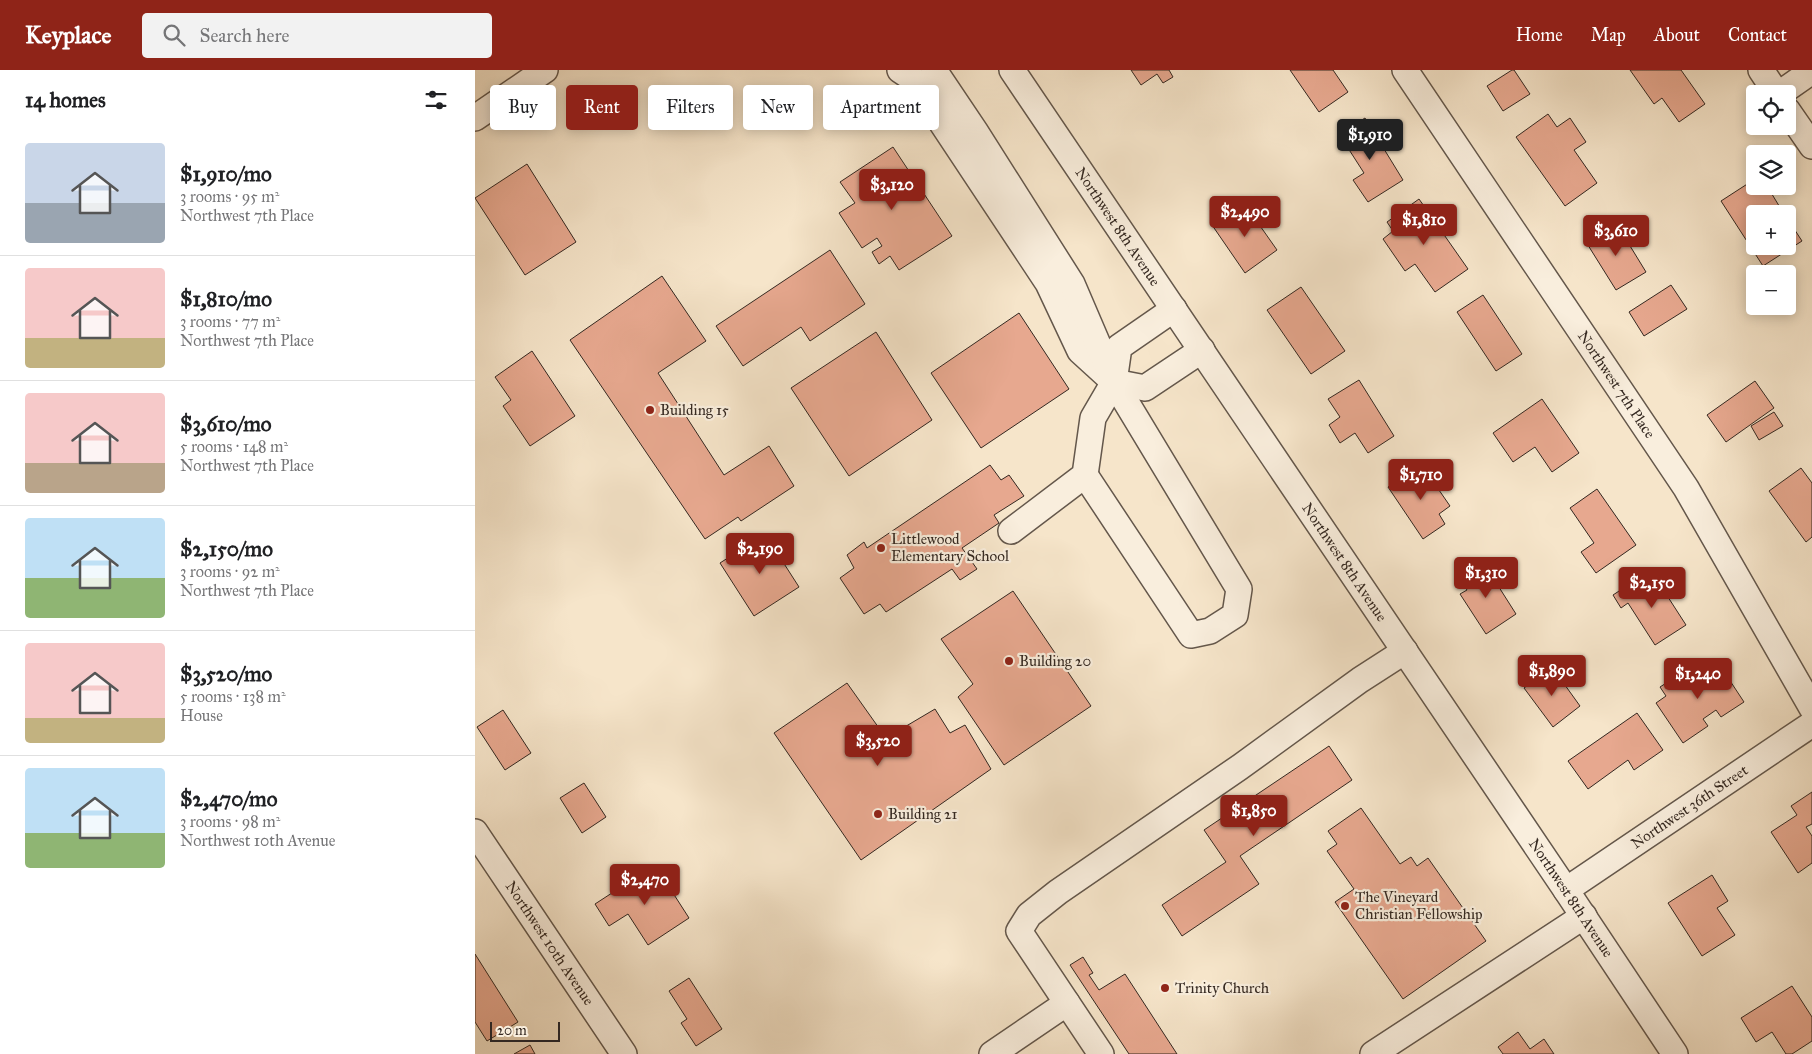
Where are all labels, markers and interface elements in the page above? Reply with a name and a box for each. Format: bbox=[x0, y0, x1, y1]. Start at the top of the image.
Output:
search box bbox=[142, 13, 492, 58]
text: Keyplace bbox=[25, 20, 112, 50]
icon: search bbox=[160, 21, 188, 49]
text: Search here bbox=[200, 24, 289, 47]
text: Home bbox=[1516, 24, 1563, 46]
text: Map bbox=[1591, 24, 1626, 46]
text: About bbox=[1654, 24, 1700, 46]
text: Contact bbox=[1728, 24, 1787, 46]
chip: Buy bbox=[490, 85, 556, 130]
chip: Rent bbox=[566, 85, 638, 130]
chip: Filters bbox=[648, 85, 733, 130]
chip: New bbox=[743, 85, 813, 130]
chip: Apartment bbox=[823, 85, 939, 130]
map controls bbox=[1746, 85, 1796, 315]
button: locate bbox=[1746, 85, 1796, 135]
icon: filters bbox=[422, 86, 450, 114]
text: 14 homes bbox=[25, 87, 106, 113]
pin: $1,910 bbox=[1329, 118, 1411, 161]
text: $1,910 bbox=[1348, 125, 1392, 144]
button: layers bbox=[1746, 145, 1796, 195]
text: $1,910/mo bbox=[180, 161, 272, 187]
icon: home bbox=[65, 163, 125, 223]
street label: Northwest 8th Avenue bbox=[1071, 164, 1164, 289]
pin: $3,120 bbox=[851, 168, 933, 211]
text: $3,120 bbox=[870, 175, 914, 194]
text: 3 rooms · 95 m² bbox=[180, 187, 279, 206]
pin: $2,490 bbox=[1204, 196, 1286, 238]
text: $2,490 bbox=[1220, 202, 1270, 221]
pin: $1,810 bbox=[1383, 204, 1465, 246]
button: + bbox=[1746, 205, 1796, 255]
text: Northwest 7th Place bbox=[180, 206, 314, 225]
text: $1,810 bbox=[1402, 210, 1446, 229]
pin: $3,610 bbox=[1575, 214, 1657, 257]
text: $3,610 bbox=[1594, 221, 1638, 240]
button: − bbox=[1746, 265, 1796, 315]
text: $1,810/mo bbox=[180, 286, 272, 312]
icon: home bbox=[65, 288, 125, 348]
text: 3 rooms · 77 m² bbox=[180, 312, 280, 331]
street label: Northwest 7th Place bbox=[1574, 327, 1659, 442]
text: Northwest 7th Place bbox=[180, 331, 314, 350]
place label: Building 15 bbox=[660, 401, 729, 419]
marker: Building 15 bbox=[644, 404, 656, 416]
text: $3,610/mo bbox=[180, 411, 271, 437]
icon: home bbox=[65, 413, 125, 473]
text: 5 rooms · 148 m² bbox=[180, 437, 288, 456]
text: Northwest 7th Place bbox=[180, 456, 314, 475]
pin: $1,710 bbox=[1380, 458, 1462, 501]
text: $1,710 bbox=[1399, 465, 1443, 484]
street label: Northwest 8th Avenue bbox=[1298, 500, 1391, 625]
place label: Littlewood Elementary School bbox=[891, 530, 1010, 565]
pin: $2,190 bbox=[719, 532, 801, 575]
text: $2,150/mo bbox=[180, 536, 273, 562]
icon: home bbox=[65, 538, 125, 598]
text: $2,190 bbox=[737, 539, 783, 558]
marker: Littlewood Elementary School bbox=[875, 542, 887, 554]
pin: $1,310 bbox=[1445, 556, 1527, 599]
text: 3 rooms · 92 m² bbox=[180, 562, 280, 581]
text: $1,310 bbox=[1465, 563, 1507, 582]
pin: $2,150 bbox=[1611, 566, 1693, 609]
text: $2,150 bbox=[1630, 573, 1674, 592]
text: Northwest 7th Place bbox=[180, 581, 314, 600]
place label: Building 20 bbox=[1019, 652, 1091, 670]
pin: $1,890 bbox=[1511, 654, 1593, 697]
marker: Building 20 bbox=[1003, 655, 1015, 667]
pin: $1,240 bbox=[1657, 658, 1739, 700]
text: $3,520/mo bbox=[180, 661, 272, 687]
text: $1,890 bbox=[1529, 661, 1575, 680]
icon: home bbox=[65, 663, 125, 723]
text: $1,240 bbox=[1675, 664, 1721, 683]
text: 5 rooms · 138 m² bbox=[180, 687, 286, 706]
text: House bbox=[180, 706, 223, 725]
pin: $3,520 bbox=[837, 724, 919, 767]
text: $3,520 bbox=[856, 731, 900, 750]
street label: Northwest 36th Street bbox=[1628, 760, 1752, 852]
text: $2,470/mo bbox=[180, 786, 277, 812]
icon: home bbox=[65, 788, 125, 848]
pin: $1,850 bbox=[1213, 794, 1295, 837]
text: $1,850 bbox=[1231, 801, 1277, 820]
place label: Building 21 bbox=[888, 805, 957, 823]
marker: Building 21 bbox=[872, 808, 884, 820]
text: 3 rooms · 98 m² bbox=[180, 812, 280, 831]
text: Northwest 10th Avenue bbox=[180, 831, 335, 850]
street label: Northwest 8th Avenue bbox=[1525, 835, 1617, 961]
pin: $2,470 bbox=[604, 864, 686, 906]
text: $2,470 bbox=[621, 870, 669, 889]
street label: Northwest 10th Avenue bbox=[502, 878, 598, 1009]
place label: The Vineyard Christian Fellowship bbox=[1355, 888, 1483, 923]
marker: The Vineyard Christian Fellowship bbox=[1339, 900, 1351, 912]
place label: Trinity Church bbox=[1175, 979, 1270, 997]
marker: Trinity Church bbox=[1159, 982, 1171, 994]
scale bar bbox=[490, 1019, 560, 1042]
text: 20 m bbox=[497, 1022, 527, 1039]

